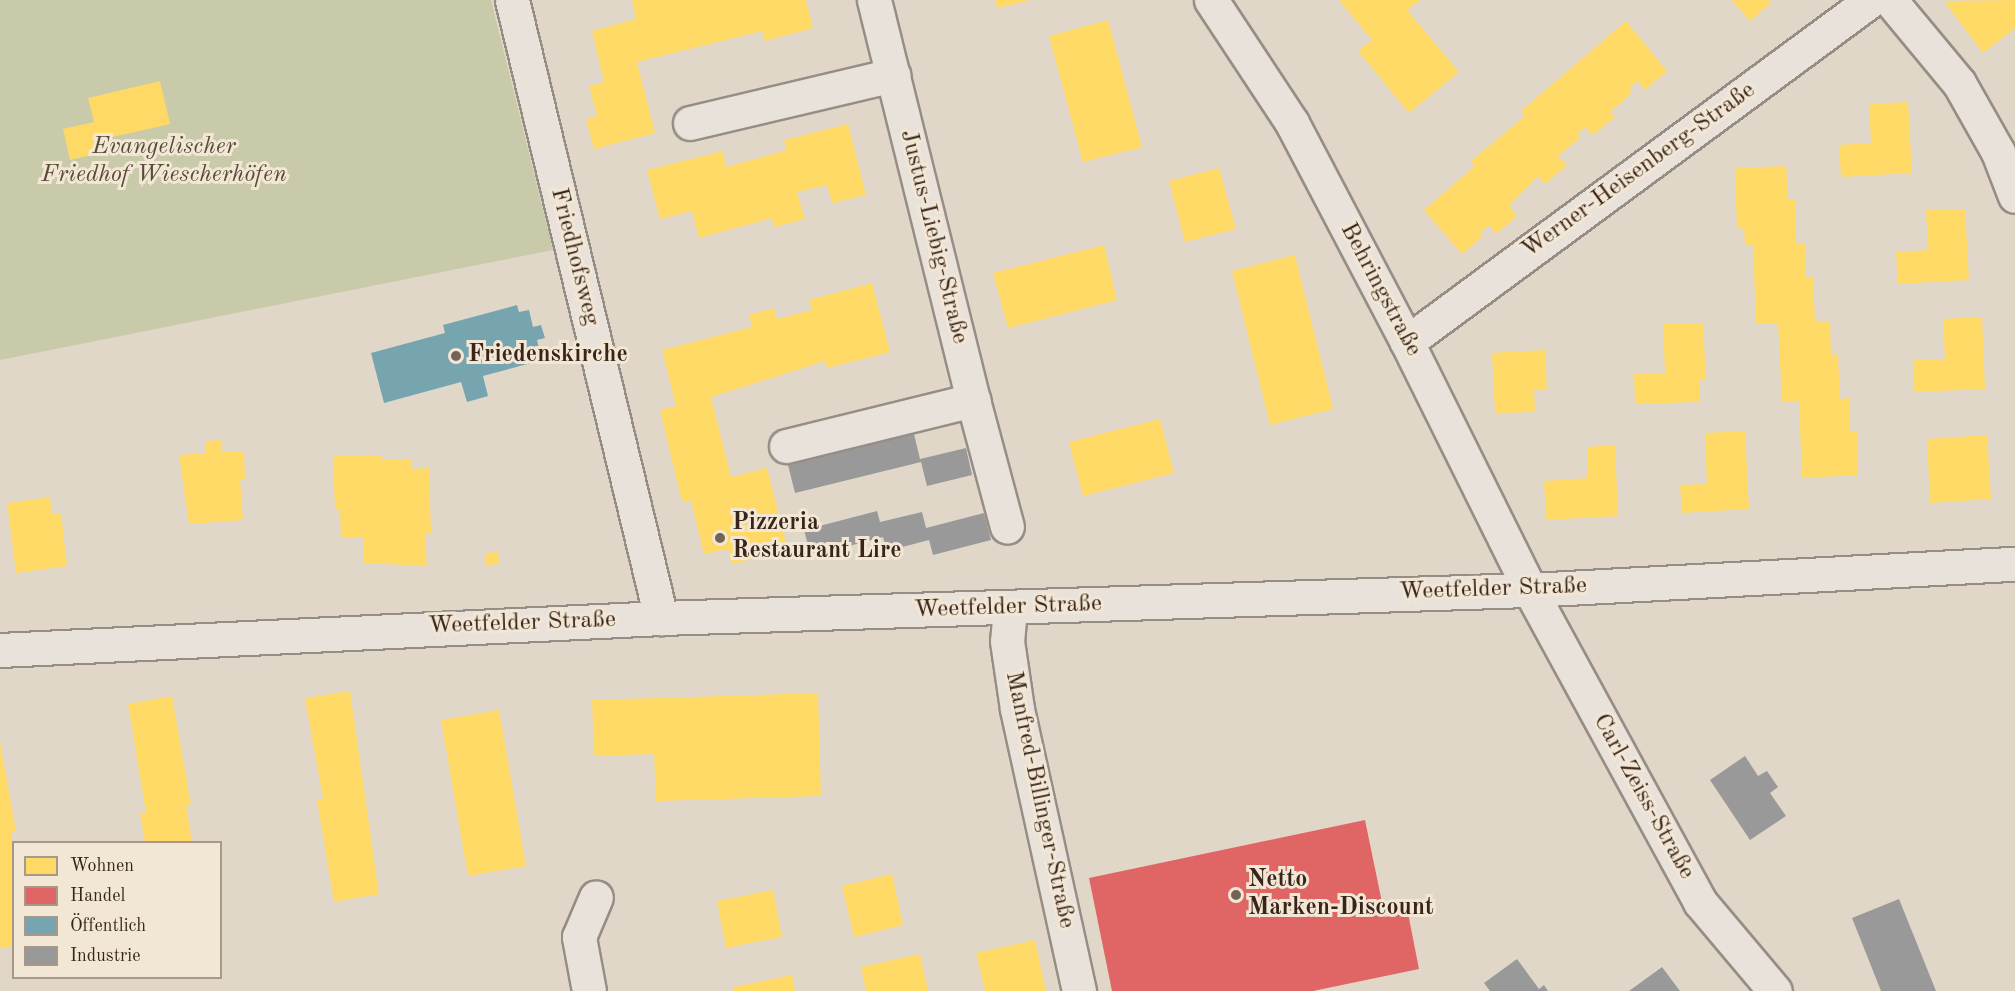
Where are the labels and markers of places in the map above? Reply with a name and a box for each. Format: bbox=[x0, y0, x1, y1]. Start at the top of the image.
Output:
place label: Friedenskirche bbox=[468, 342, 628, 370]
marker: Friedenskirche bbox=[449, 349, 463, 363]
place label: Pizzeria Restaurant Lire bbox=[732, 510, 902, 566]
marker: Pizzeria Restaurant Lire bbox=[713, 531, 727, 545]
place label: Netto Marken-Discount bbox=[1248, 867, 1434, 923]
marker: Netto Marken-Discount bbox=[1229, 888, 1243, 902]

